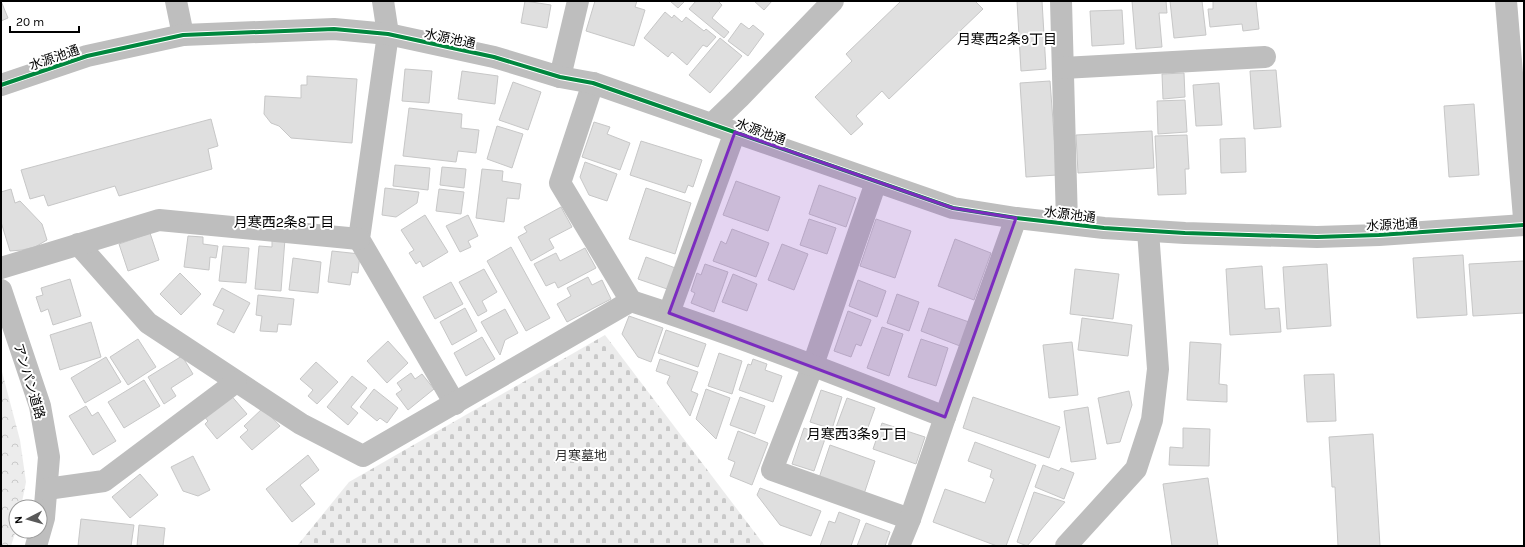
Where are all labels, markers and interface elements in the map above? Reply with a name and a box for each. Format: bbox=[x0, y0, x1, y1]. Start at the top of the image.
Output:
scale bar bbox=[10, 8, 79, 34]
text: 20 m bbox=[16, 15, 44, 29]
street label: 水源池通 bbox=[423, 26, 477, 51]
district label: 月寒西2条9丁目 bbox=[957, 31, 1057, 48]
street label: 水源池通 bbox=[27, 42, 81, 73]
street label: 水源池通 bbox=[734, 116, 788, 147]
street label: 水源池通 bbox=[1043, 204, 1097, 225]
district label: 月寒西2条8丁目 bbox=[234, 214, 334, 231]
street label: 水源池通 bbox=[1366, 216, 1418, 233]
street label: アンパン道路 bbox=[11, 342, 48, 421]
district label: 月寒西3条9丁目 bbox=[807, 426, 907, 443]
park label: 月寒墓地 bbox=[555, 448, 607, 463]
north arrow bbox=[8, 499, 48, 539]
text: N bbox=[12, 515, 25, 525]

